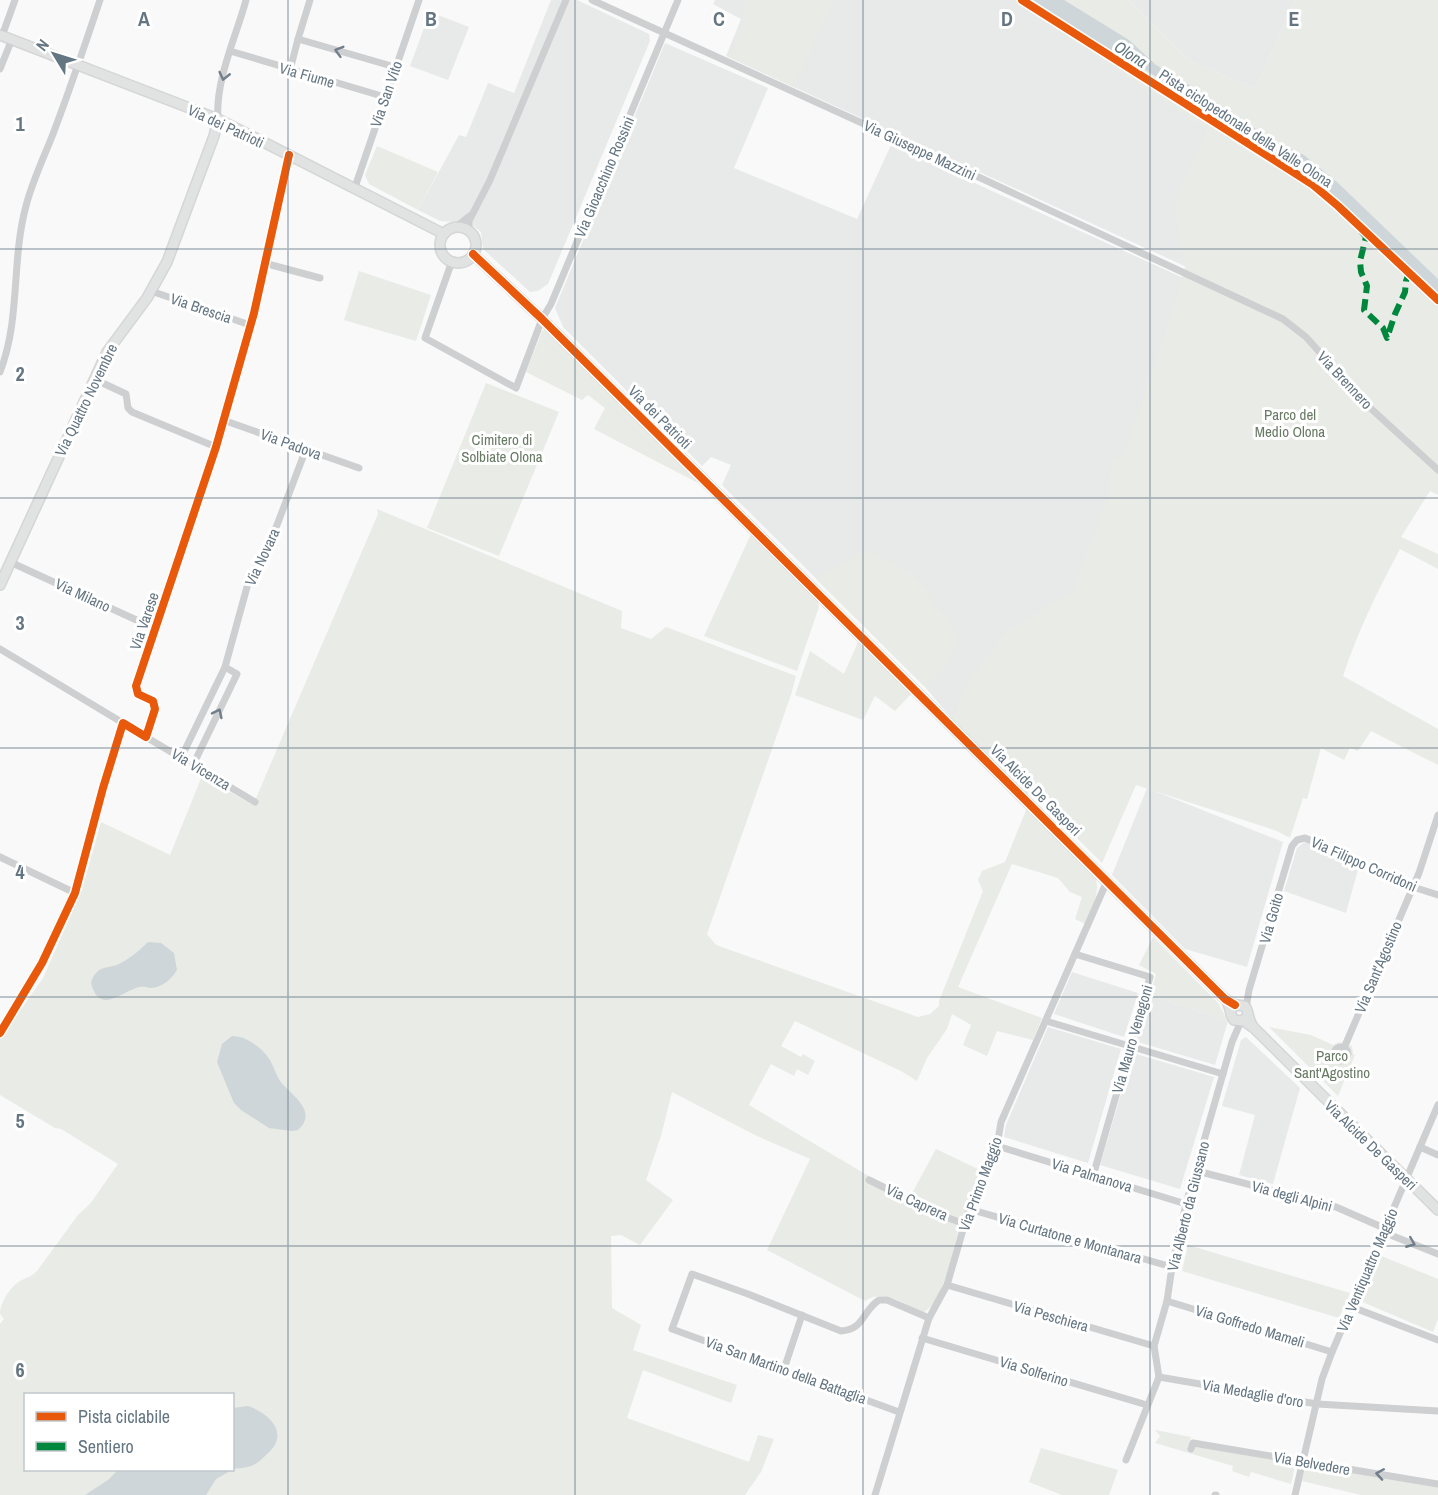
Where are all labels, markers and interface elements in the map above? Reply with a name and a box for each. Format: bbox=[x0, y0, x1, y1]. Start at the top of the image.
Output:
text: A bbox=[138, 5, 150, 32]
text: B bbox=[425, 5, 437, 32]
text: C bbox=[713, 5, 725, 32]
text: D bbox=[1001, 5, 1013, 32]
text: E bbox=[1289, 5, 1300, 32]
north arrow bbox=[24, 24, 84, 84]
text: N bbox=[31, 34, 54, 55]
water label: Olona bbox=[1110, 35, 1152, 73]
one-way arrow bbox=[334, 46, 345, 58]
street label: Via Fiume bbox=[277, 57, 337, 93]
street label: Via San Vito bbox=[365, 58, 407, 130]
street label: Pista ciclopedonale della Valle Olona bbox=[1155, 64, 1337, 192]
one-way arrow bbox=[219, 71, 232, 81]
street label: Via dei Patrioti bbox=[184, 99, 268, 153]
text: 1 bbox=[15, 110, 25, 137]
street label: Via Gioacchino Rossini bbox=[569, 113, 639, 241]
street label: Via Giuseppe Mazzini bbox=[860, 115, 980, 185]
street label: Via Brescia bbox=[168, 288, 235, 328]
street label: Via Quattro Novembre bbox=[50, 340, 122, 460]
street label: Via Brennero bbox=[1313, 346, 1377, 414]
text: 2 bbox=[15, 360, 25, 387]
street label: Via dei Patrioti bbox=[624, 381, 696, 453]
park label: Parco del Medio Olona bbox=[1255, 404, 1325, 442]
street label: Via Padova bbox=[258, 423, 325, 465]
park label: Cimitero di Solbiate Olona bbox=[461, 429, 543, 467]
street label: Via Novara bbox=[240, 525, 285, 589]
street label: Via Milano bbox=[52, 573, 114, 617]
street label: Via Varese bbox=[124, 589, 164, 653]
text: 3 bbox=[15, 609, 25, 636]
one-way arrow bbox=[211, 709, 223, 720]
street label: Via Alcide De Gasperi bbox=[986, 740, 1086, 840]
street label: Via Vicenza bbox=[167, 743, 235, 795]
street label: Via Filippo Corridoni bbox=[1308, 831, 1420, 897]
text: 4 bbox=[15, 858, 25, 885]
street label: Via Goito bbox=[1254, 890, 1288, 946]
street label: Via Sant'Agostino bbox=[1349, 918, 1407, 1016]
street label: Via Mauro Venegoni bbox=[1106, 982, 1158, 1096]
park label: Parco Sant'Agostino bbox=[1294, 1045, 1370, 1083]
street label: Via Alcide De Gasperi bbox=[1320, 1095, 1422, 1195]
text: 5 bbox=[15, 1107, 25, 1134]
street label: Via Primo Maggio bbox=[953, 1134, 1007, 1234]
street label: Via Alberto da Giussano bbox=[1162, 1139, 1214, 1273]
street label: Via Palmanova bbox=[1049, 1153, 1135, 1197]
street label: Via degli Alpini bbox=[1249, 1175, 1335, 1217]
street label: Via Caprera bbox=[883, 1179, 952, 1226]
street label: Via Ventiquattro Maggio bbox=[1331, 1205, 1403, 1335]
street label: Via Curtatone e Montanara bbox=[996, 1207, 1144, 1269]
one-way arrow bbox=[1404, 1236, 1415, 1248]
street label: Via Peschiera bbox=[1011, 1295, 1091, 1337]
street label: Via Goffredo Mameli bbox=[1193, 1299, 1307, 1353]
street label: Via San Martino della Battaglia bbox=[703, 1331, 870, 1409]
street label: Via Solferino bbox=[997, 1351, 1071, 1391]
text: 6 bbox=[15, 1356, 25, 1383]
street label: Via Medaglie d'oro bbox=[1201, 1374, 1306, 1412]
legend bbox=[24, 1393, 234, 1471]
text: Pista ciclabile bbox=[78, 1404, 170, 1429]
text: Sentiero bbox=[78, 1434, 134, 1459]
street label: Via Belvedere bbox=[1272, 1446, 1352, 1480]
one-way arrow bbox=[1376, 1468, 1386, 1481]

